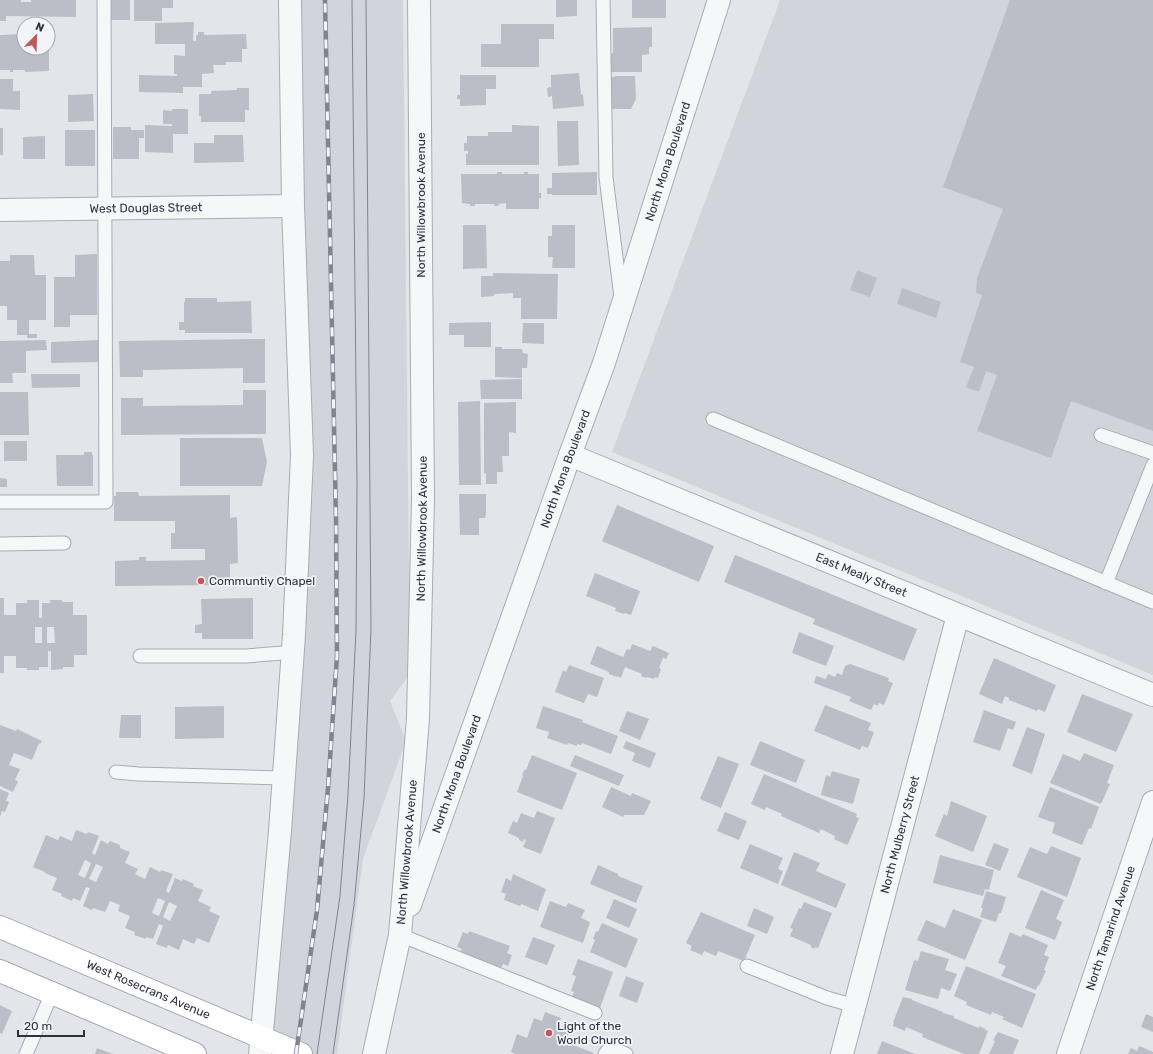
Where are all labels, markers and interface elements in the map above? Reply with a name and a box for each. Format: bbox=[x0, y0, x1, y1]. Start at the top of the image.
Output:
north arrow bbox=[16, 16, 56, 56]
text: N bbox=[34, 20, 46, 35]
street label: North Mona Boulevard bbox=[642, 100, 693, 223]
street label: North Willowbrook Avenue bbox=[414, 132, 428, 278]
street label: West Douglas Street bbox=[89, 200, 203, 216]
street label: North Mona Boulevard bbox=[538, 408, 593, 530]
street label: North Willowbrook Avenue bbox=[414, 456, 430, 601]
street label: East Mealy Street bbox=[814, 550, 909, 600]
place label: Communtiy Chapel bbox=[209, 574, 315, 588]
marker: Communtiy Chapel bbox=[196, 576, 206, 586]
street label: North Mona Boulevard bbox=[429, 713, 484, 835]
street label: North Mulberry Street bbox=[878, 774, 922, 895]
street label: North Willowbrook Avenue bbox=[394, 779, 420, 925]
street label: North Tamarind Avenue bbox=[1083, 864, 1138, 992]
street label: West Rosecrans Avenue bbox=[84, 957, 213, 1022]
scale bar bbox=[18, 1012, 84, 1038]
text: 20 m bbox=[24, 1019, 52, 1033]
place label: Light of the World Church bbox=[557, 1019, 632, 1047]
marker: Light of the World Church bbox=[544, 1028, 554, 1038]

